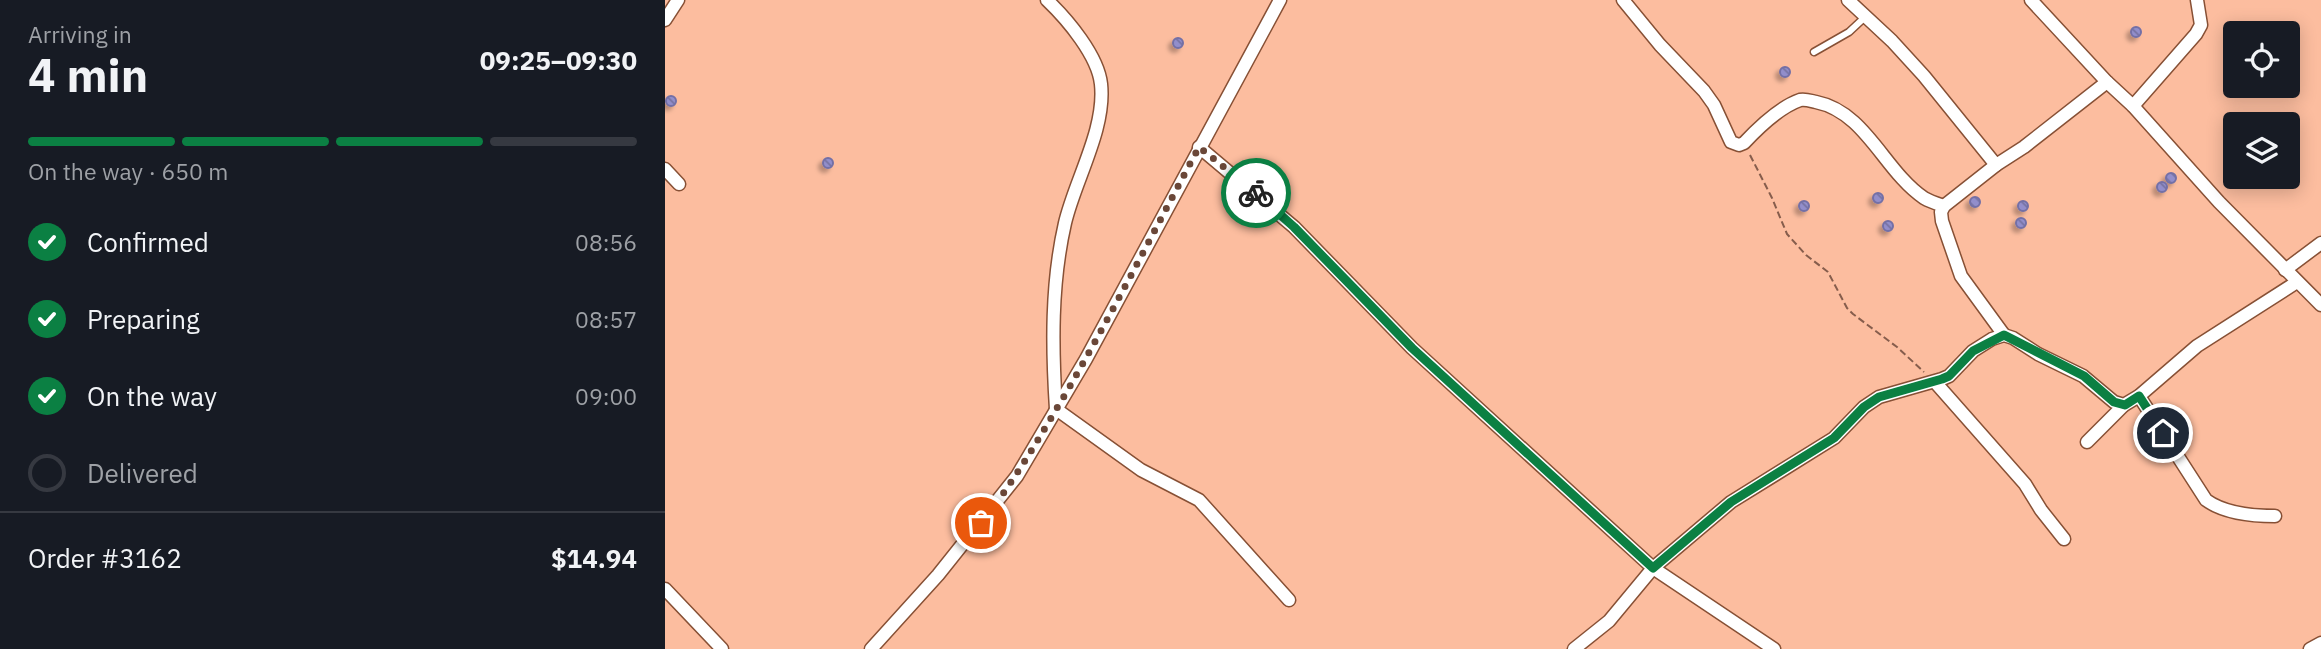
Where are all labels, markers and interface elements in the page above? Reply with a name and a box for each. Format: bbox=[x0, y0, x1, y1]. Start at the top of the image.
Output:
text: Arriving in bbox=[28, 19, 132, 49]
map controls bbox=[2223, 21, 2300, 189]
button: locate bbox=[2223, 21, 2300, 98]
text: 09:25–09:30 bbox=[480, 43, 637, 77]
text: 4 min bbox=[28, 45, 148, 105]
button: layers bbox=[2223, 112, 2300, 189]
text: On the way · 650 m bbox=[28, 156, 228, 186]
courier bbox=[1221, 158, 1291, 228]
icon: bike bbox=[1237, 174, 1275, 212]
icon: check bbox=[28, 223, 66, 261]
text: Confirmed bbox=[87, 225, 209, 259]
text: 08:56 bbox=[575, 227, 637, 257]
icon: check bbox=[28, 300, 66, 338]
text: Preparing bbox=[87, 302, 200, 336]
text: 08:57 bbox=[575, 304, 637, 334]
icon: check bbox=[28, 377, 66, 415]
text: On the way bbox=[87, 379, 217, 413]
text: 09:00 bbox=[575, 381, 637, 411]
pin bbox=[2133, 403, 2193, 463]
icon: home bbox=[2144, 414, 2182, 452]
text: Delivered bbox=[87, 456, 198, 490]
pin bbox=[951, 493, 1011, 553]
icon: bag bbox=[962, 504, 1000, 542]
text: Order #3162 bbox=[28, 541, 182, 575]
text: $14.94 bbox=[551, 541, 637, 575]

